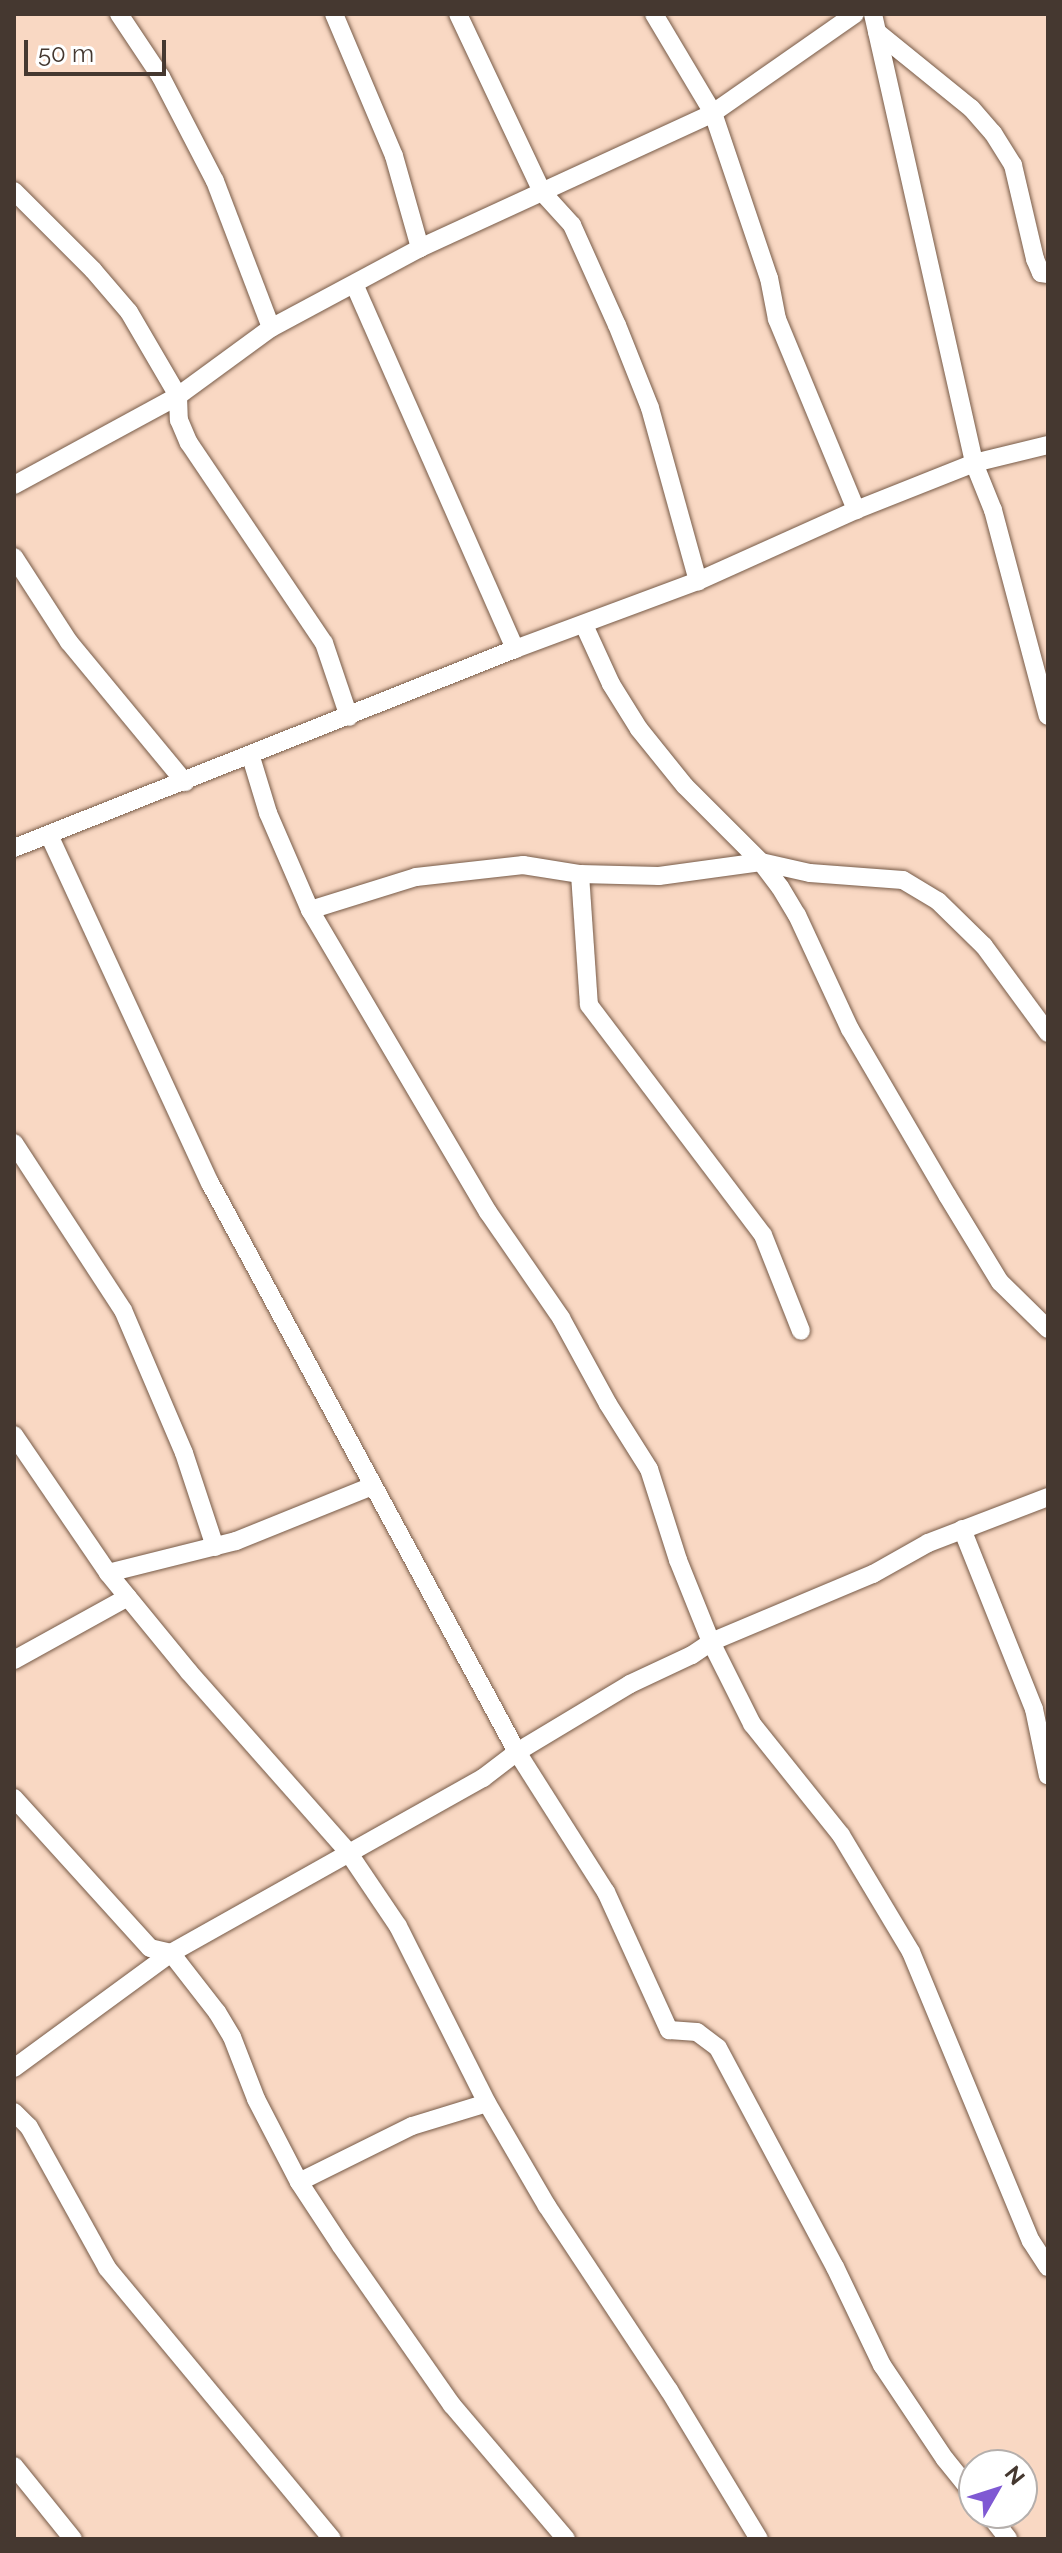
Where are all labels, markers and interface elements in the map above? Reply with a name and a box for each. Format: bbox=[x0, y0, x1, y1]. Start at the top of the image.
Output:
scale bar bbox=[28, 24, 170, 74]
text: 50 m bbox=[38, 39, 94, 68]
north arrow bbox=[958, 2449, 1038, 2529]
text: N bbox=[1000, 2460, 1030, 2490]

